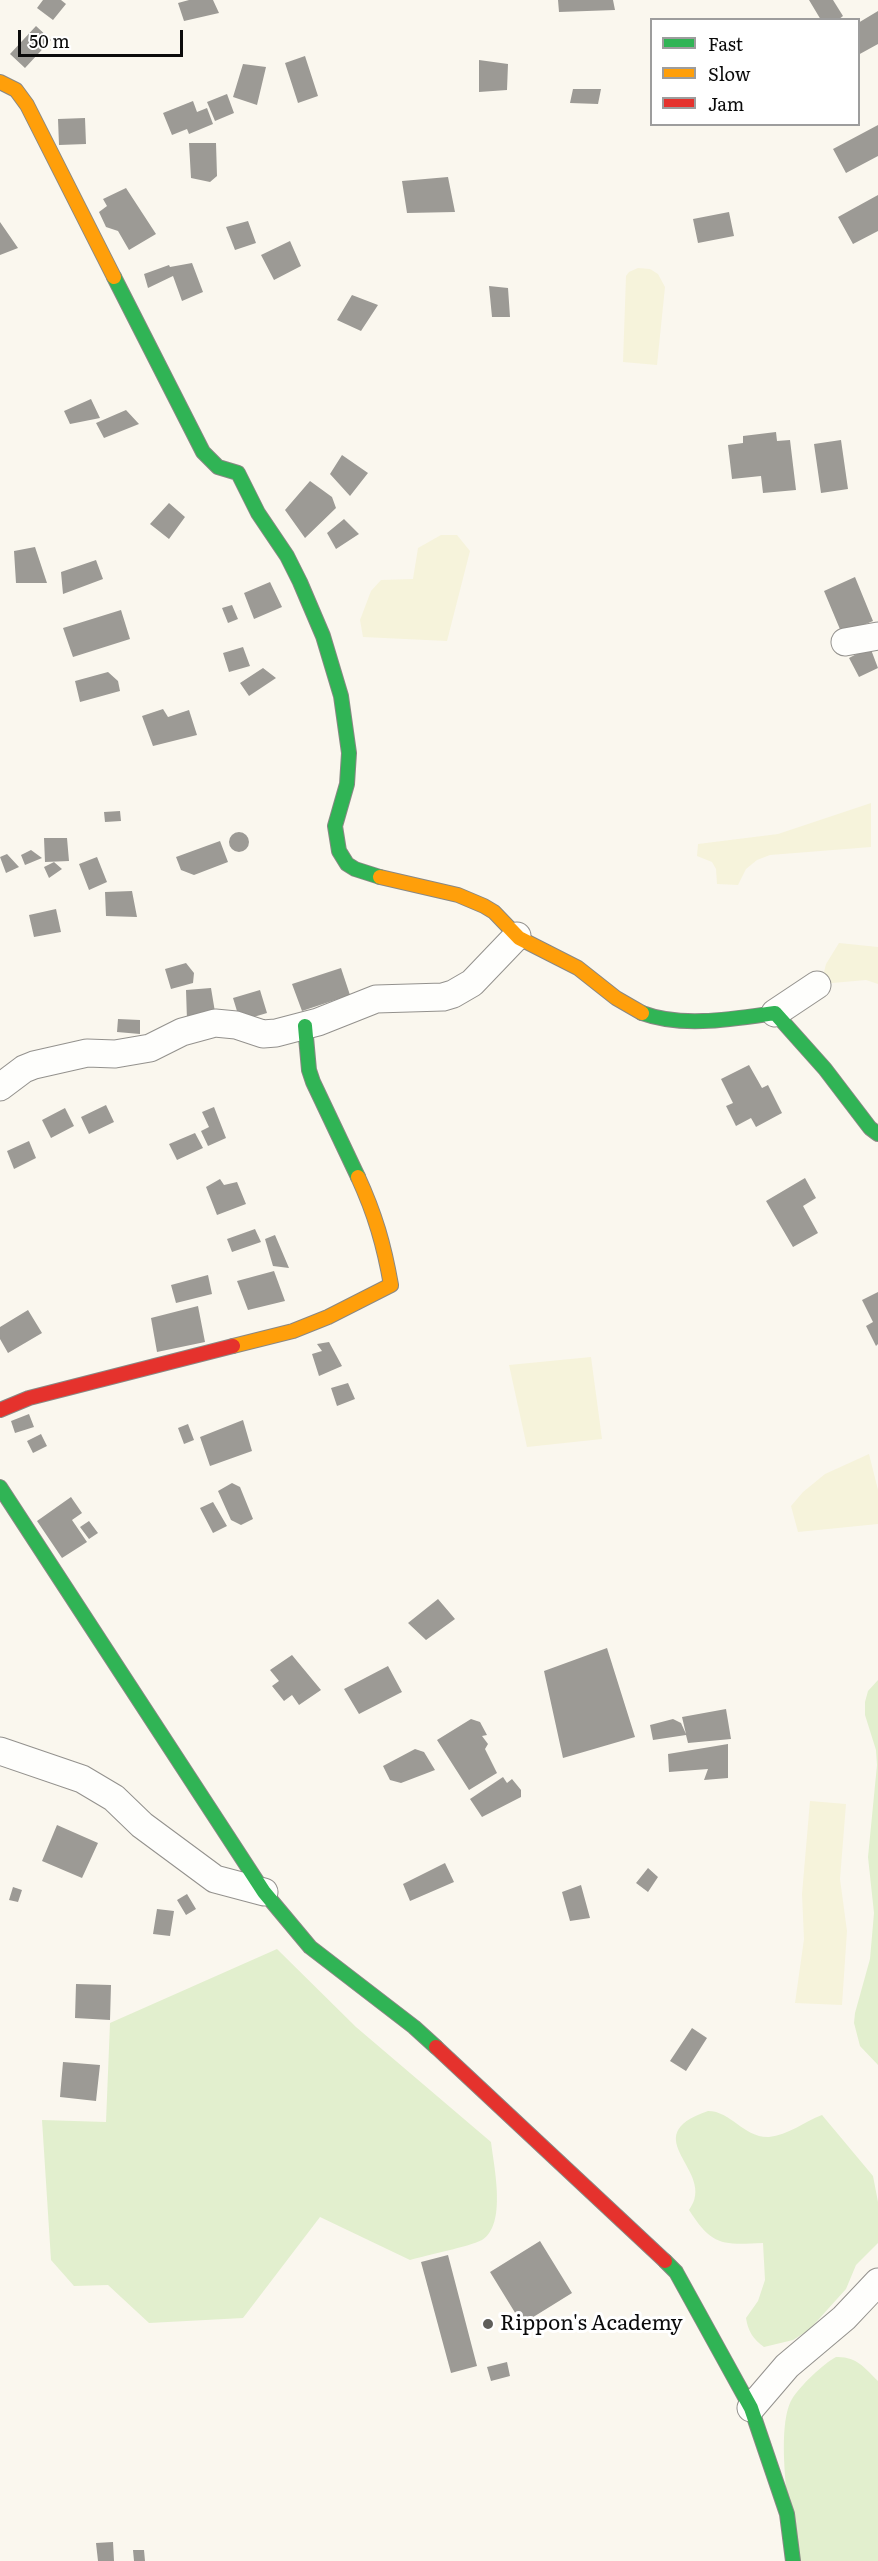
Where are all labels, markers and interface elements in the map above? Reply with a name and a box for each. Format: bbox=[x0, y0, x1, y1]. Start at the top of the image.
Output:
scale bar bbox=[21, 18, 186, 56]
legend bbox=[650, 18, 860, 126]
text: 50 m bbox=[29, 27, 70, 54]
text: Fast bbox=[708, 30, 743, 57]
text: Slow bbox=[708, 60, 750, 87]
text: Jam bbox=[708, 90, 744, 117]
place label: Rippon's Academy bbox=[500, 2311, 683, 2337]
marker: Rippon's Academy bbox=[481, 2317, 495, 2331]

